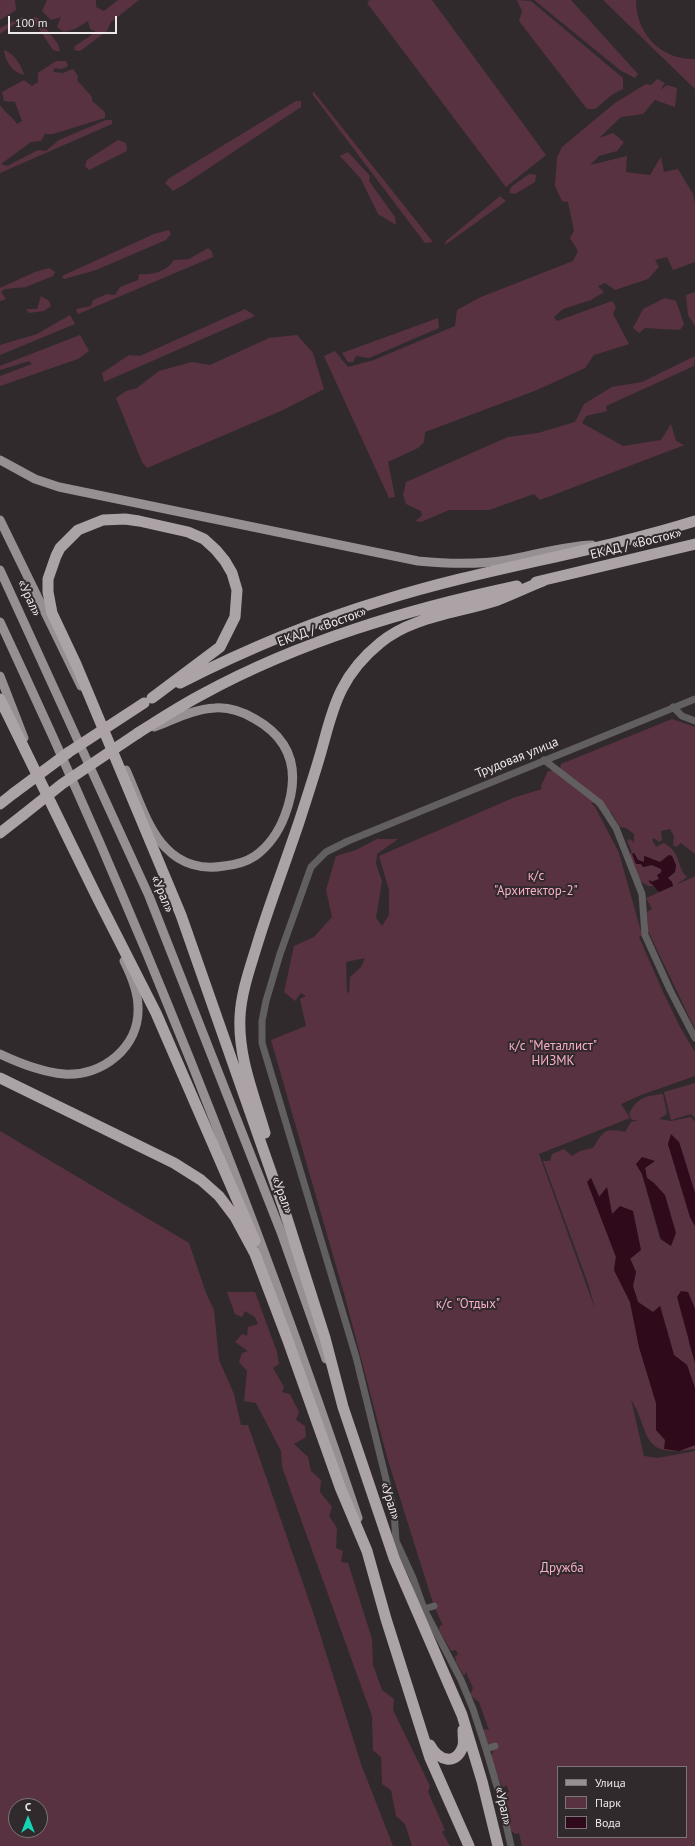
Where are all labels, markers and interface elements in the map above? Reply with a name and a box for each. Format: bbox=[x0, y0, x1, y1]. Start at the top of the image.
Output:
scale bar bbox=[10, 8, 119, 34]
text: 100 m bbox=[15, 15, 48, 30]
street label: ЕКАД / «Восток» bbox=[589, 525, 683, 563]
street label: «Урал» bbox=[14, 577, 44, 619]
street label: ЕКАД / «Восток» bbox=[275, 604, 369, 650]
street label: Трудовая улица bbox=[473, 734, 561, 782]
park label: к/с "Архитектор-2" bbox=[494, 868, 578, 899]
street label: «Урал» bbox=[147, 873, 177, 915]
park label: к/с "Металлист" НИЗМК bbox=[509, 1038, 597, 1069]
street label: «Урал» bbox=[268, 1174, 296, 1216]
park label: к/с "Отдых" bbox=[436, 1296, 500, 1312]
street label: «Урал» bbox=[377, 1480, 403, 1522]
park label: Дружба bbox=[540, 1560, 584, 1576]
legend bbox=[557, 1766, 687, 1838]
text: Улица bbox=[595, 1775, 626, 1790]
street label: «Урал» bbox=[491, 1785, 515, 1827]
text: Парк bbox=[595, 1795, 621, 1810]
north arrow bbox=[8, 1798, 48, 1838]
text: С bbox=[25, 1800, 31, 1814]
text: Вода bbox=[595, 1815, 621, 1830]

